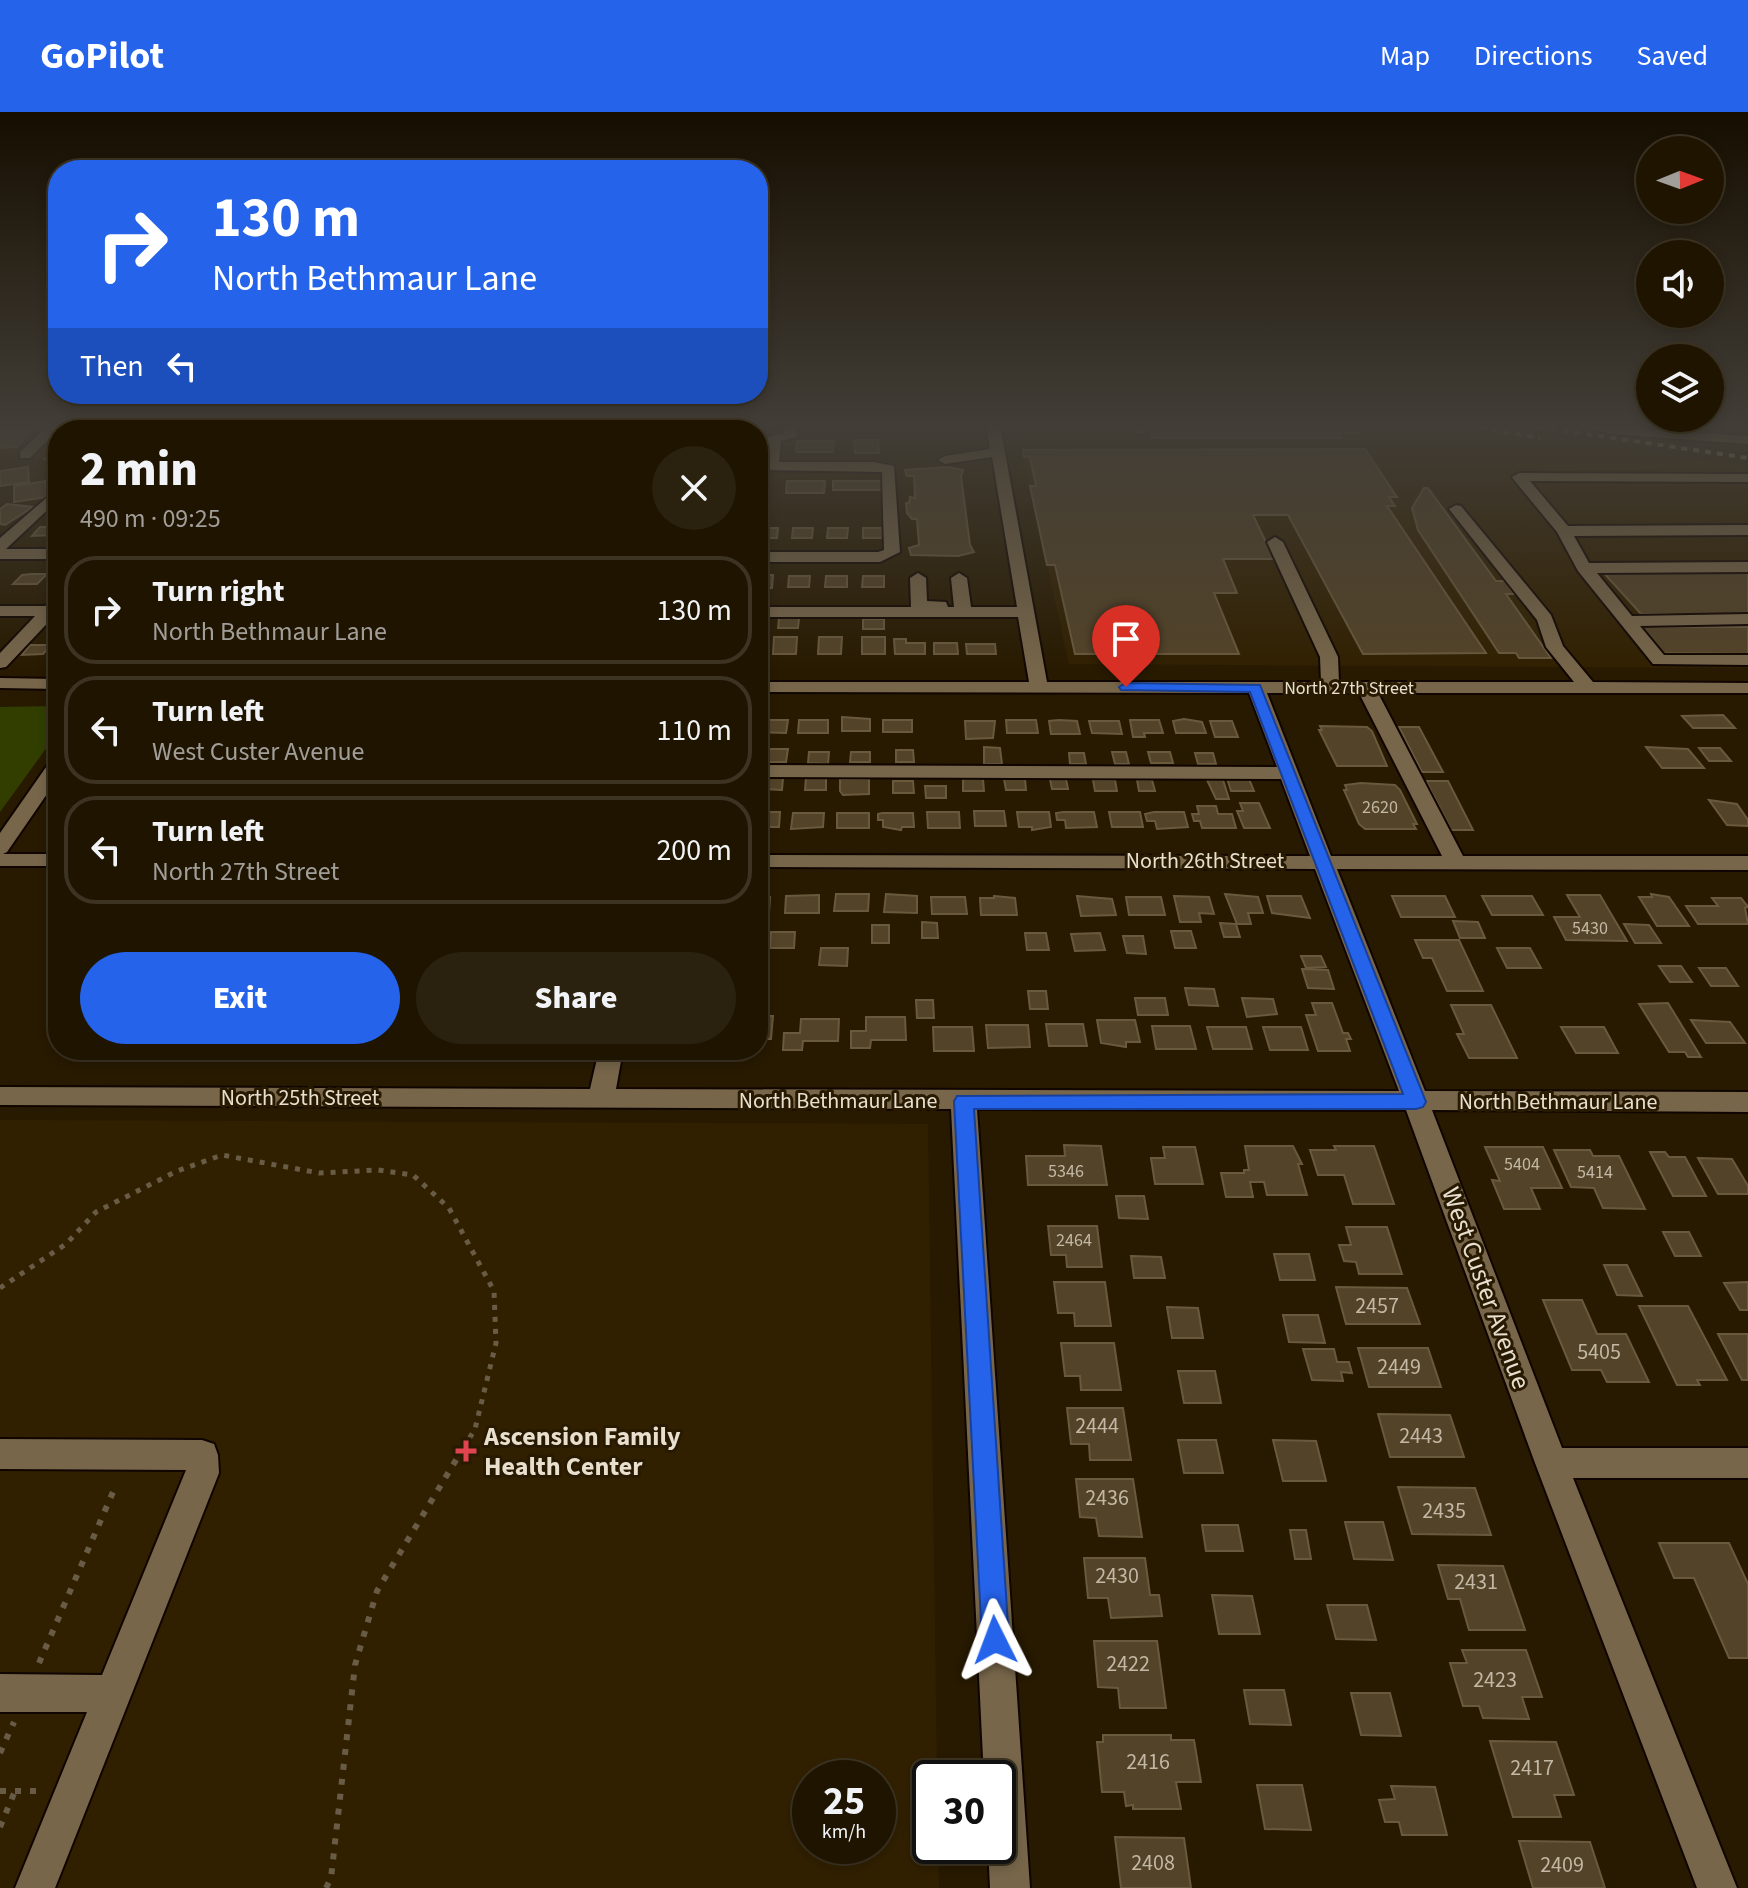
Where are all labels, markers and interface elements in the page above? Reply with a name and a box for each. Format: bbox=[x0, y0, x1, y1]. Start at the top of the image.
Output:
text: GoPilot bbox=[40, 29, 164, 83]
text: Map bbox=[1380, 36, 1430, 76]
text: Directions bbox=[1474, 36, 1593, 76]
text: Saved bbox=[1637, 36, 1708, 76]
north arrow bbox=[1636, 136, 1724, 224]
map controls bbox=[1636, 136, 1724, 432]
text: 130 m bbox=[212, 179, 360, 258]
icon: right bbox=[80, 192, 184, 296]
button: sound bbox=[1636, 240, 1724, 328]
text: North Bethmaur Lane bbox=[212, 253, 537, 304]
icon: left bbox=[160, 344, 204, 388]
button: layers bbox=[1636, 344, 1724, 432]
text: Then bbox=[80, 345, 144, 388]
text: 2 min bbox=[80, 436, 198, 504]
button: close bbox=[652, 446, 736, 530]
text: 490 m · 09:25 bbox=[80, 500, 221, 537]
text: Turn right bbox=[152, 570, 284, 613]
icon: right bbox=[84, 588, 128, 632]
text: 130 m bbox=[656, 589, 732, 632]
pin bbox=[1092, 605, 1160, 687]
text: North Bethmaur Lane bbox=[152, 613, 387, 650]
icon: arrive bbox=[1104, 617, 1148, 661]
street label: North 27th Street bbox=[1284, 676, 1414, 701]
text: Turn left bbox=[152, 690, 264, 733]
icon: left bbox=[84, 708, 128, 752]
text: 110 m bbox=[656, 709, 732, 752]
text: West Custer Avenue bbox=[152, 733, 364, 770]
house number: 2620 bbox=[1362, 795, 1398, 820]
text: Turn left bbox=[152, 810, 264, 853]
icon: left bbox=[84, 828, 128, 872]
text: 200 m bbox=[656, 829, 732, 872]
street label: North 26th Street bbox=[1126, 845, 1285, 877]
text: North 27th Street bbox=[152, 853, 339, 890]
house number: 5430 bbox=[1572, 916, 1608, 941]
button: Exit bbox=[80, 952, 400, 1044]
button: Share bbox=[416, 952, 736, 1044]
street label: North 25th Street bbox=[221, 1082, 380, 1114]
street label: North Bethmaur Lane bbox=[739, 1085, 937, 1117]
street label: North Bethmaur Lane bbox=[1459, 1086, 1657, 1118]
house number: 5404 bbox=[1504, 1152, 1540, 1177]
house number: 5346 bbox=[1048, 1159, 1084, 1184]
house number: 5414 bbox=[1577, 1160, 1613, 1185]
street label: West Custer Avenue bbox=[1432, 1182, 1540, 1394]
house number: 2464 bbox=[1056, 1228, 1092, 1253]
house number: 2457 bbox=[1355, 1290, 1399, 1322]
house number: 5405 bbox=[1577, 1336, 1621, 1368]
house number: 2449 bbox=[1377, 1351, 1421, 1383]
house number: 2444 bbox=[1075, 1410, 1119, 1442]
place label: Ascension Family Health Center bbox=[483, 1418, 681, 1485]
house number: 2443 bbox=[1399, 1420, 1443, 1452]
marker: Ascension Family Health Center bbox=[455, 1440, 477, 1462]
house number: 2436 bbox=[1085, 1482, 1129, 1514]
house number: 2435 bbox=[1422, 1495, 1466, 1527]
house number: 2430 bbox=[1095, 1560, 1139, 1592]
house number: 2431 bbox=[1454, 1566, 1498, 1598]
position arrow bbox=[953, 1598, 1037, 1682]
house number: 2422 bbox=[1106, 1648, 1150, 1680]
house number: 2423 bbox=[1473, 1664, 1517, 1696]
house number: 2416 bbox=[1126, 1746, 1170, 1778]
house number: 2417 bbox=[1510, 1752, 1554, 1784]
speed limit sign: 30 bbox=[912, 1760, 1016, 1864]
text: 25 bbox=[823, 1773, 865, 1830]
text: km/h bbox=[822, 1818, 866, 1846]
house number: 2408 bbox=[1131, 1847, 1175, 1879]
house number: 2409 bbox=[1540, 1849, 1584, 1881]

